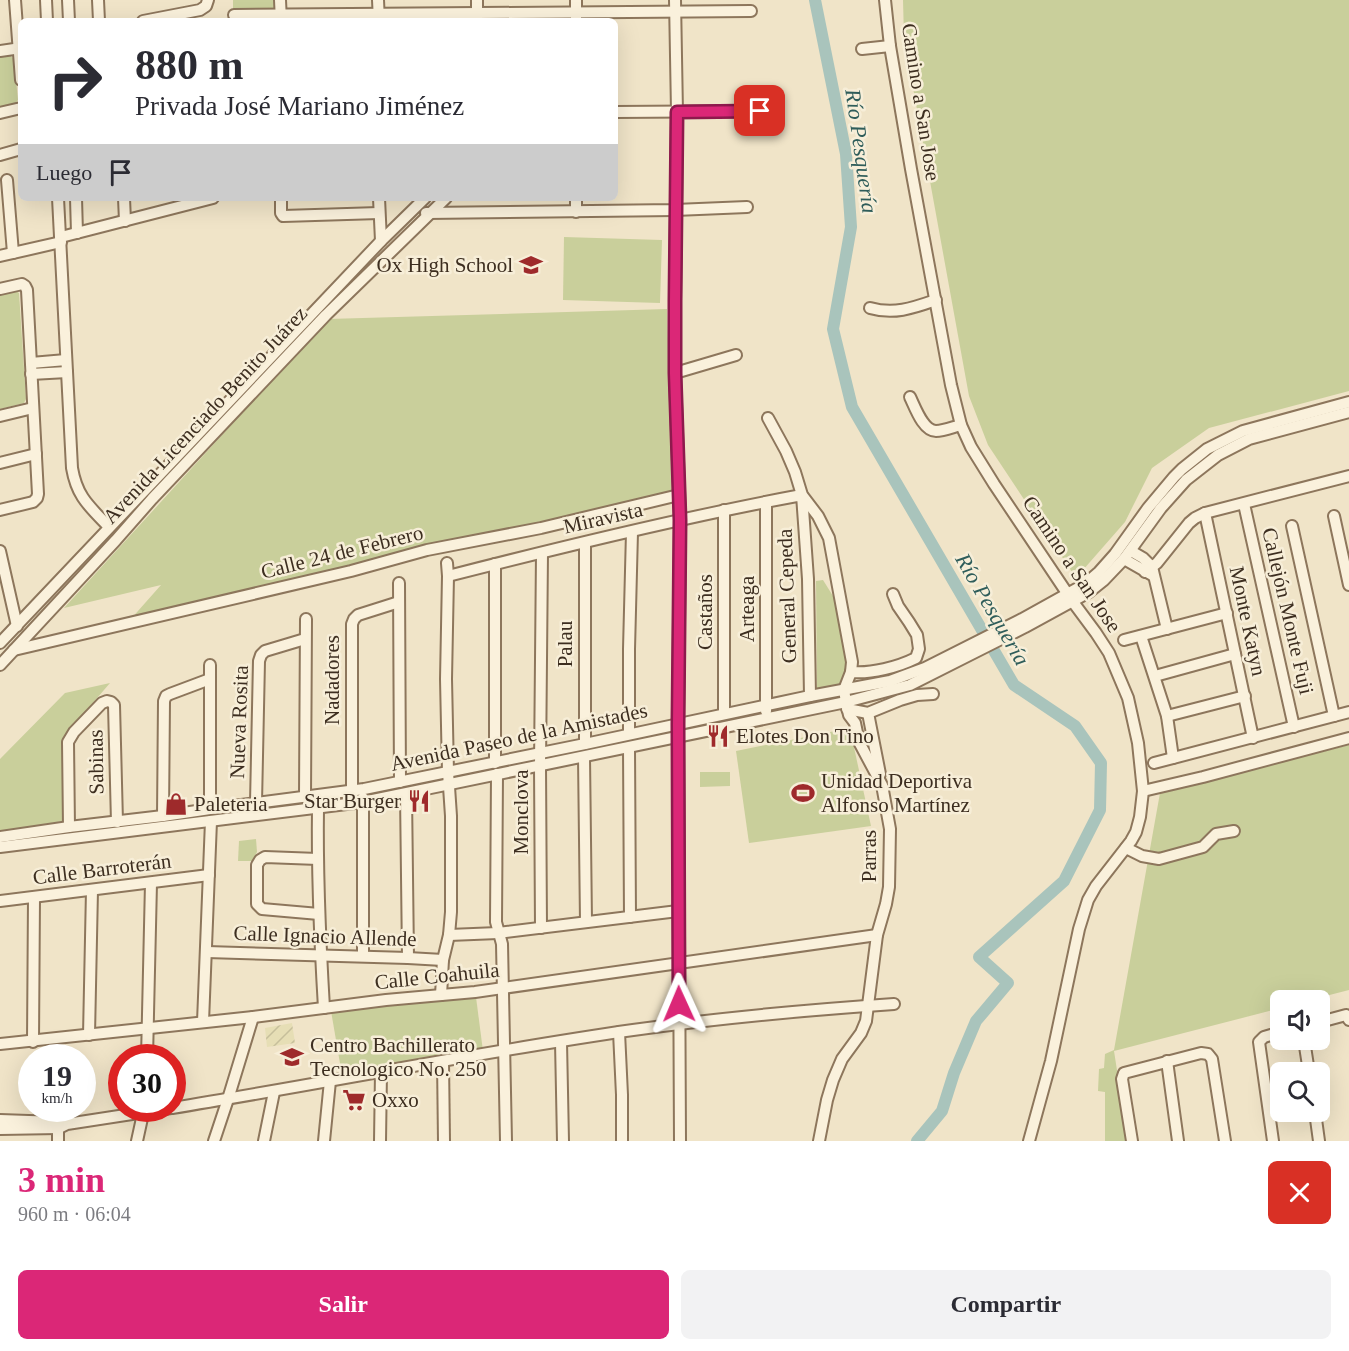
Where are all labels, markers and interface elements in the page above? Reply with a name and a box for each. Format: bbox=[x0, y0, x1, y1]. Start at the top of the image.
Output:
street label: Camino a San Jose bbox=[897, 21, 945, 183]
icon: right bbox=[36, 42, 114, 120]
text: 880 m bbox=[135, 42, 244, 88]
pin bbox=[734, 85, 785, 136]
water label: Río Pesquería bbox=[840, 86, 883, 215]
text: Privada José Mariano Jiménez bbox=[135, 91, 464, 121]
icon: arrive bbox=[743, 94, 776, 127]
icon: arrive bbox=[104, 156, 137, 189]
text: Luego bbox=[36, 160, 92, 185]
school or university icon: Ox High School bbox=[518, 252, 544, 278]
place label: Ox High School bbox=[377, 253, 513, 277]
street label: Avenida Licenciado Benito Juárez bbox=[98, 301, 312, 529]
street label: Camino a San Jose bbox=[1018, 491, 1126, 637]
street label: Miravista bbox=[561, 497, 646, 539]
street label: Calle 24 de Febrero bbox=[258, 520, 426, 584]
street label: Callejón Monte Fuji bbox=[1257, 525, 1319, 697]
street label: General Cepeda bbox=[773, 528, 801, 664]
water label: Río Pesquería bbox=[950, 548, 1035, 670]
street label: Monte Katyn bbox=[1225, 564, 1271, 678]
street label: Castaños bbox=[693, 574, 717, 650]
street label: Arteaga bbox=[735, 575, 759, 642]
street label: Palau bbox=[553, 620, 577, 667]
street label: Nadadores bbox=[320, 635, 344, 725]
street label: Nueva Rosita bbox=[225, 664, 253, 779]
street label: Avenida Paseo de la Amistades bbox=[388, 698, 650, 776]
restaurant icon: Elotes Don Tino bbox=[705, 723, 731, 749]
place label: Elotes Don Tino bbox=[736, 724, 874, 748]
street label: Sabinas bbox=[83, 729, 109, 795]
street label: Monclova bbox=[509, 769, 533, 855]
place label: Unidad Deportiva Alfonso Martínez bbox=[821, 769, 973, 817]
sports icon: Unidad Deportiva Alfonso Martínez bbox=[790, 780, 816, 806]
restaurant icon: Star Burger bbox=[406, 788, 432, 814]
place label: Star Burger bbox=[304, 789, 401, 813]
shop icon: Paleteria bbox=[163, 791, 189, 817]
place label: Paleteria bbox=[194, 792, 268, 816]
street label: Parras bbox=[857, 830, 881, 882]
street label: Calle Barroterán bbox=[31, 849, 173, 889]
street label: Calle Ignacio Allende bbox=[233, 921, 417, 951]
street label: Calle Coahuila bbox=[373, 957, 501, 994]
position arrow bbox=[647, 972, 711, 1036]
map controls bbox=[1270, 990, 1330, 1122]
button: sound bbox=[1270, 990, 1330, 1050]
place label: Centro Bachillerato Tecnologico No. 250 bbox=[310, 1033, 486, 1081]
speed limit sign: 30 bbox=[108, 1044, 186, 1122]
school or university icon: Centro Bachillerato Tecnologico No. 250 bbox=[279, 1044, 305, 1070]
text: 19 bbox=[42, 1059, 72, 1092]
button: search bbox=[1270, 1062, 1330, 1122]
supermarket icon: Oxxo bbox=[341, 1087, 367, 1113]
place label: Oxxo bbox=[372, 1088, 419, 1112]
text: km/h bbox=[42, 1090, 72, 1106]
text: 3 min bbox=[18, 1160, 105, 1200]
button: close bbox=[1268, 1161, 1331, 1224]
text: 960 m · 06:04 bbox=[18, 1203, 131, 1225]
button: Salir bbox=[18, 1270, 669, 1339]
button: Compartir bbox=[681, 1270, 1331, 1339]

